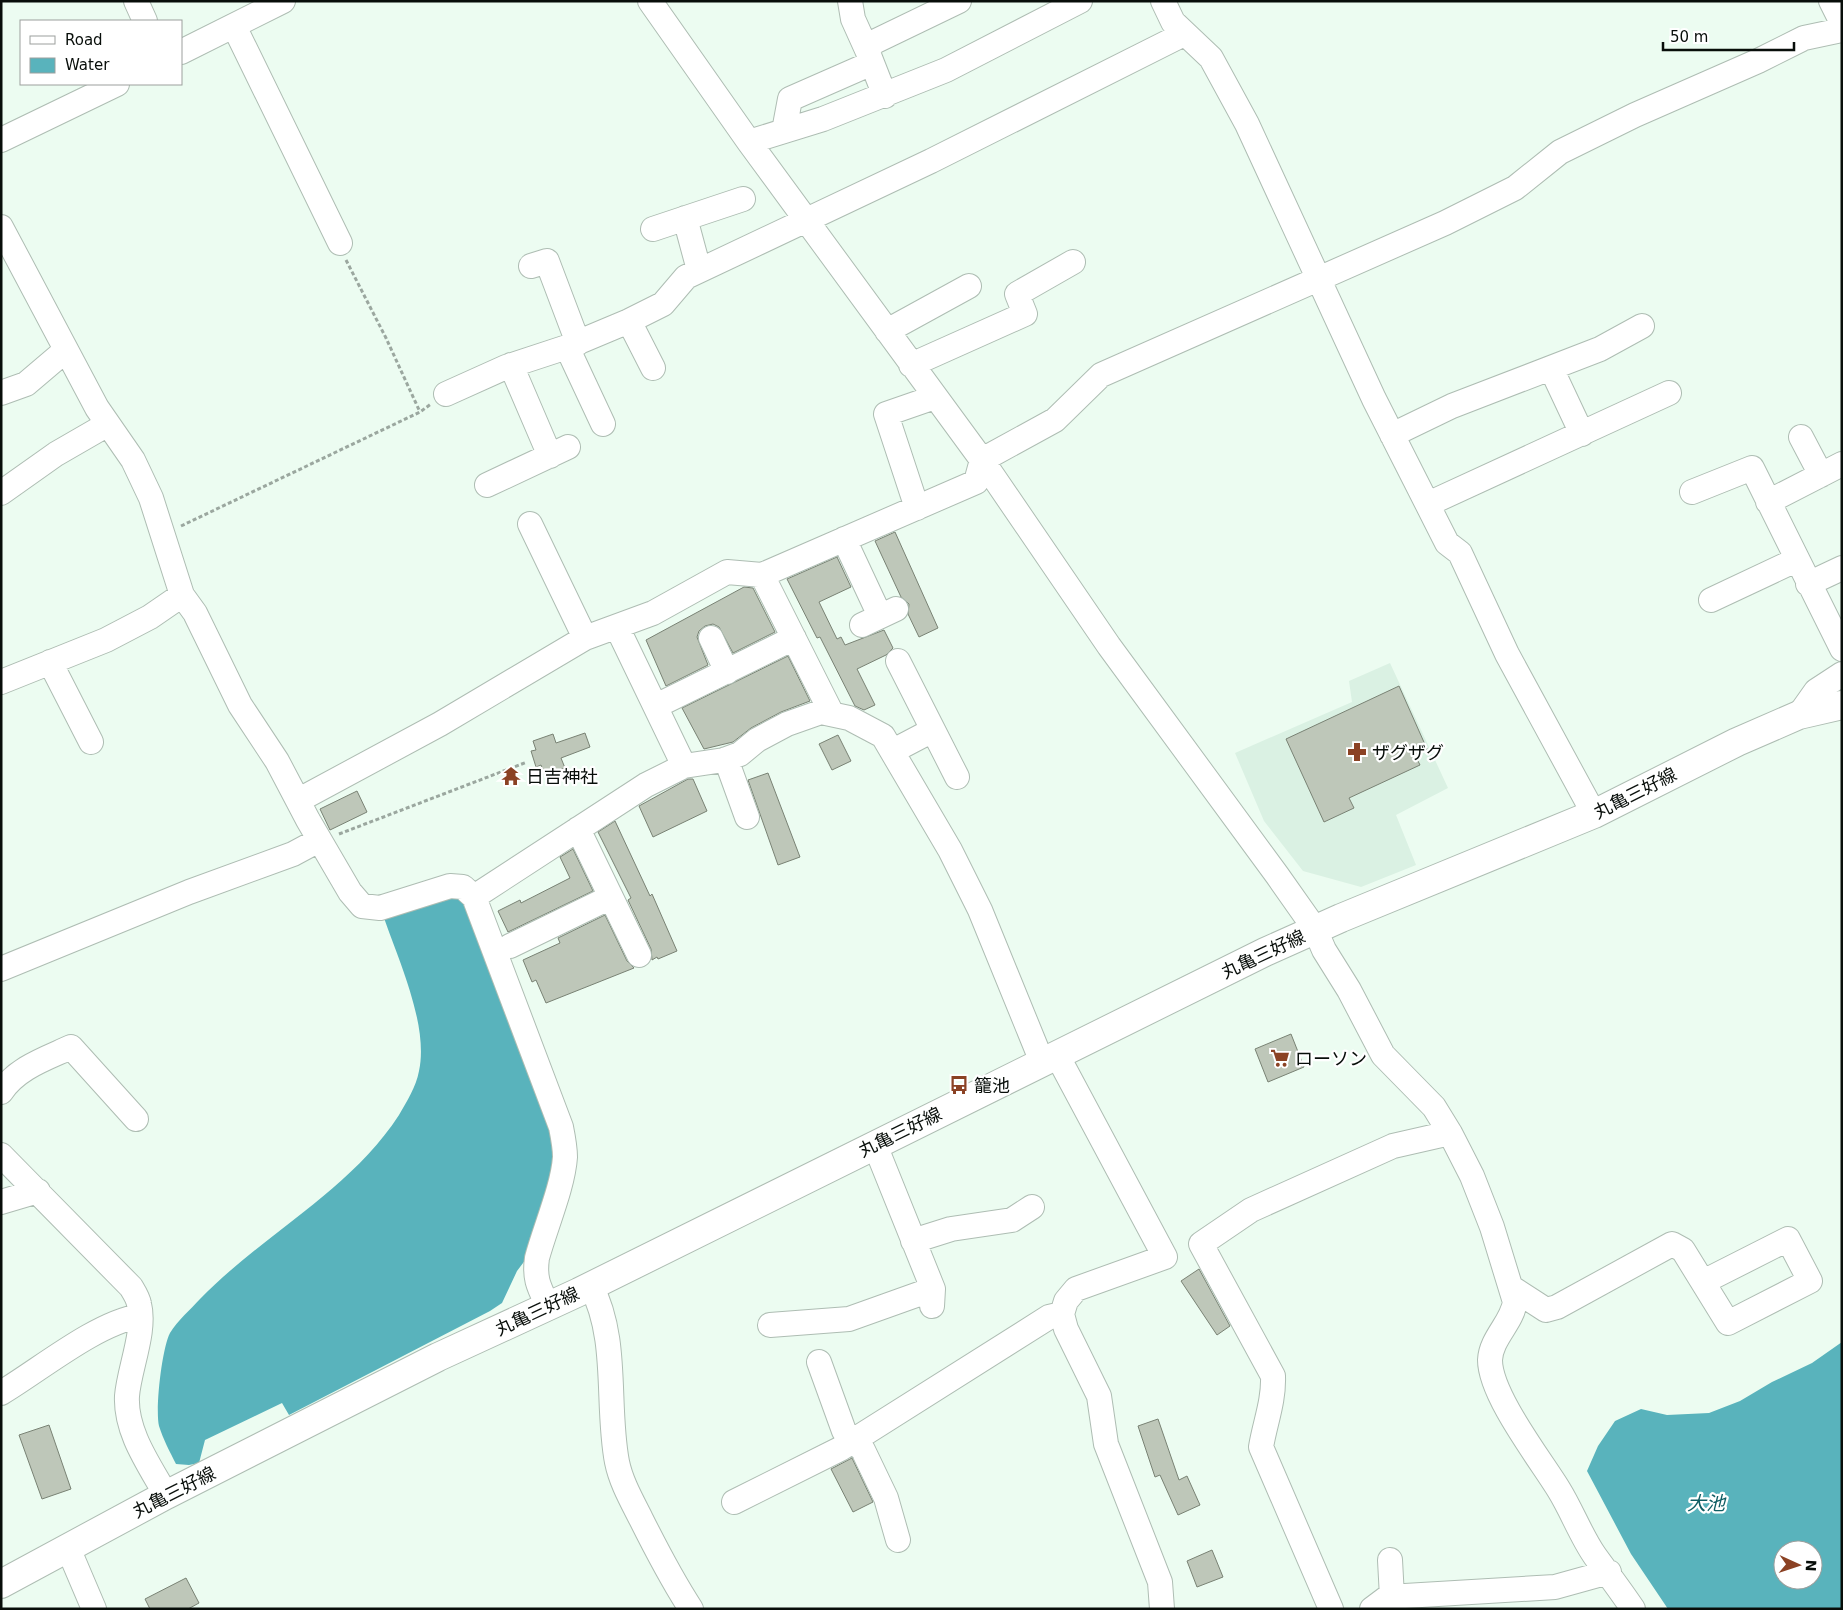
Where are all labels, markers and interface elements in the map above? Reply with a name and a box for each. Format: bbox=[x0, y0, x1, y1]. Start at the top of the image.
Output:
legend bbox=[20, 20, 182, 85]
scale bar bbox=[1663, 20, 1794, 52]
text: 50 m bbox=[1670, 28, 1708, 46]
text: Road bbox=[65, 31, 103, 49]
text: Water bbox=[65, 56, 110, 74]
pharmacy icon: ザグザグ bbox=[1346, 741, 1368, 763]
place label: ザグザグ bbox=[1372, 742, 1444, 763]
street label: 丸亀三好線 bbox=[1590, 763, 1680, 823]
temple icon: 日吉神社 bbox=[500, 765, 522, 787]
place label: 日吉神社 bbox=[526, 766, 598, 787]
street label: 丸亀三好線 bbox=[1218, 925, 1308, 983]
supermarket icon: ローソン bbox=[1269, 1047, 1291, 1069]
place label: ローソン bbox=[1295, 1048, 1367, 1069]
bus stop icon: 籠池 bbox=[948, 1074, 970, 1096]
place label: 籠池 bbox=[974, 1075, 1010, 1096]
street label: 丸亀三好線 bbox=[855, 1103, 945, 1161]
street label: 丸亀三好線 bbox=[492, 1282, 582, 1340]
street label: 丸亀三好線 bbox=[129, 1462, 219, 1522]
water label: 大池 bbox=[1687, 1492, 1727, 1514]
north arrow bbox=[1773, 1540, 1823, 1590]
text: N bbox=[1803, 1559, 1819, 1572]

